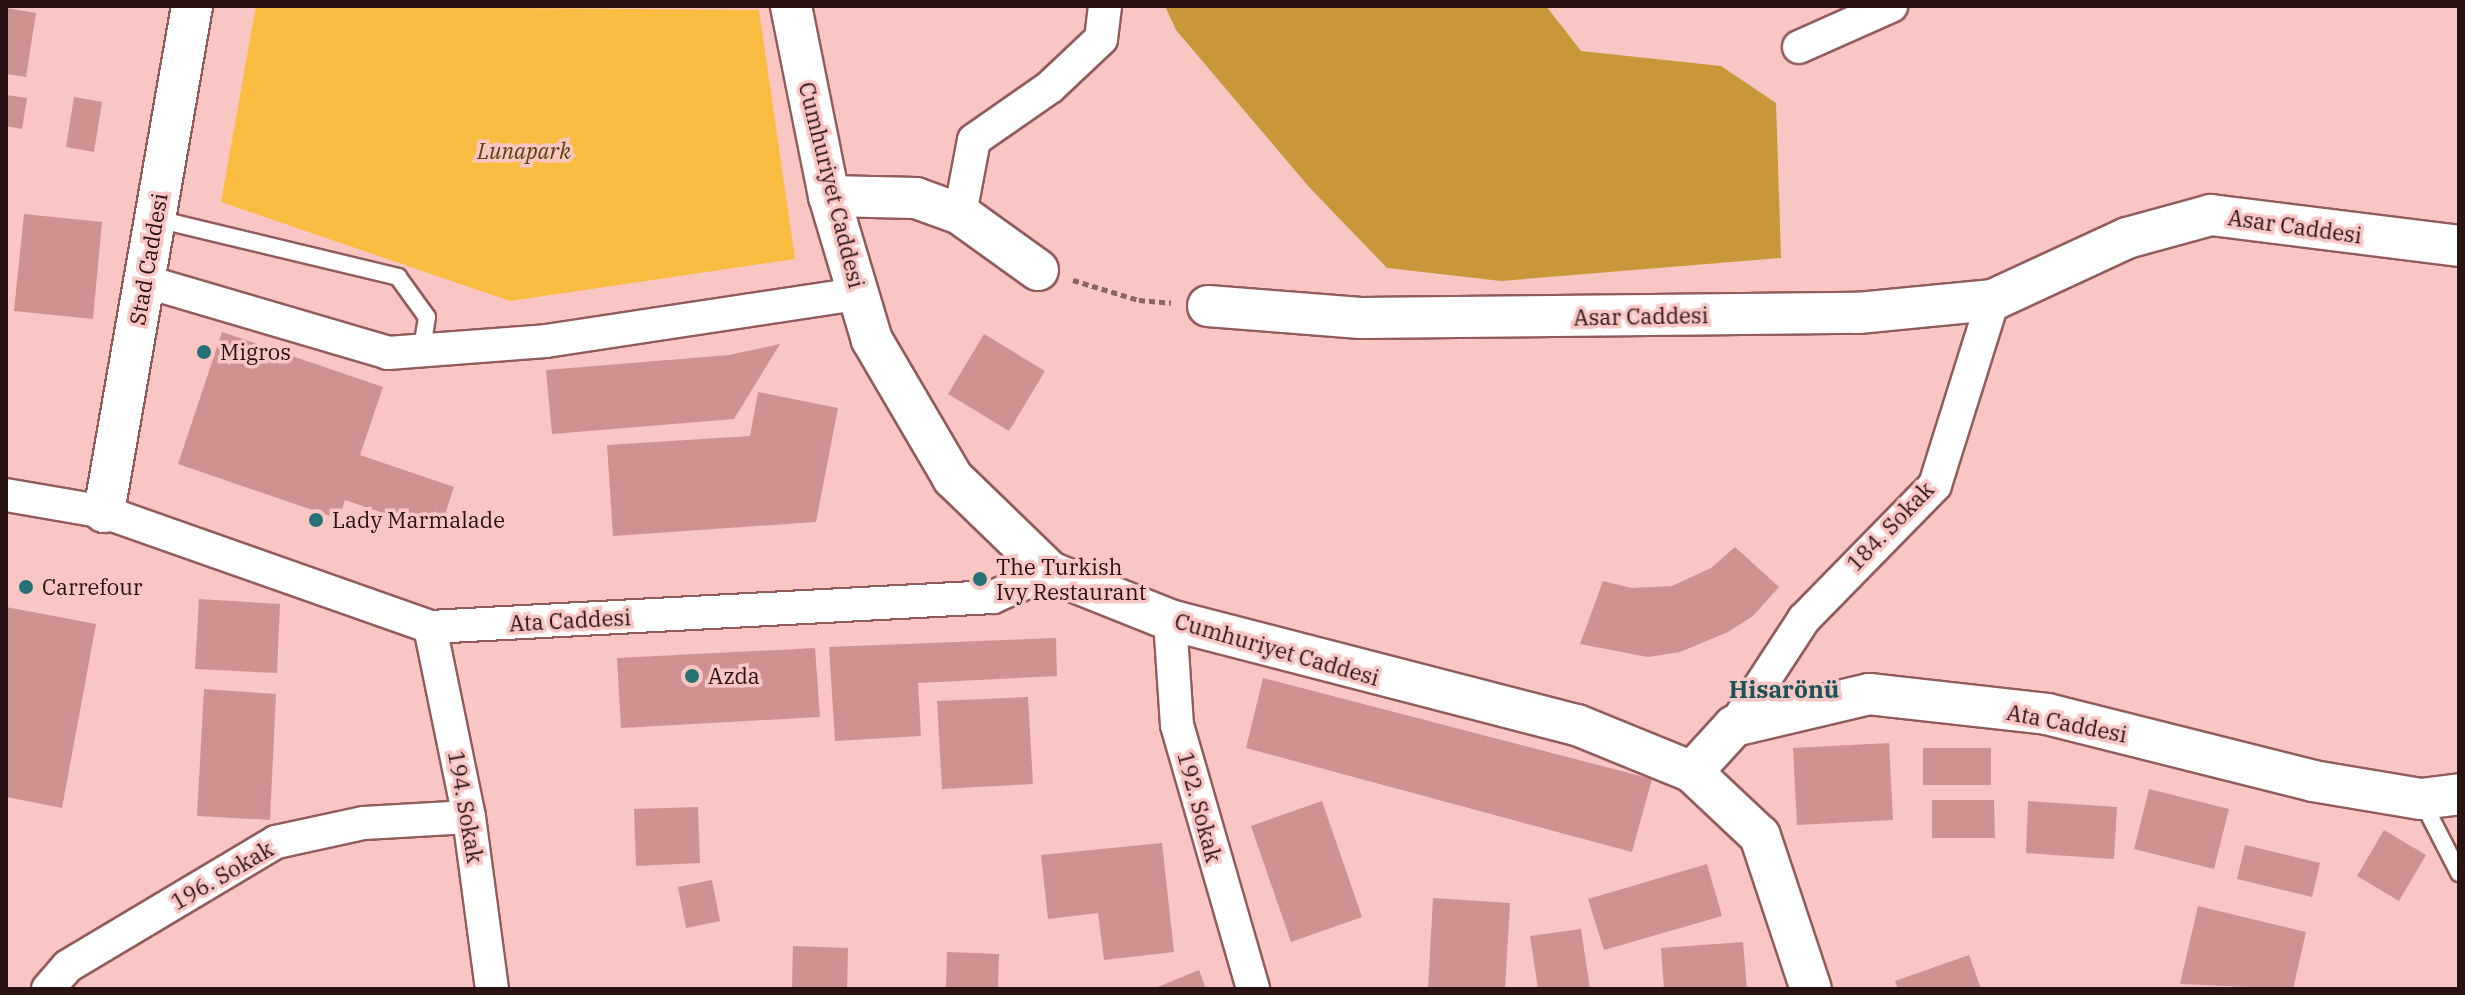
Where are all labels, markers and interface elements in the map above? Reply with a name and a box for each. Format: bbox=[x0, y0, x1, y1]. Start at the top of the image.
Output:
street label: Cumhuriyet Caddesi bbox=[794, 79, 870, 291]
park label: Lunapark bbox=[477, 138, 571, 164]
street label: Stad Caddesi bbox=[123, 191, 173, 327]
street label: Asar Caddesi bbox=[2226, 204, 2364, 248]
street label: Asar Caddesi bbox=[1573, 302, 1709, 330]
place label: Migros bbox=[220, 339, 291, 365]
marker: Migros bbox=[195, 343, 213, 361]
street label: 184. Sokak bbox=[1841, 476, 1939, 576]
place label: Lady Marmalade bbox=[332, 507, 505, 533]
marker: Lady Marmalade bbox=[307, 511, 325, 529]
place label: The Turkish Ivy Restaurant bbox=[996, 553, 1146, 604]
marker: The Turkish Ivy Restaurant bbox=[971, 570, 989, 588]
place label: Carrefour bbox=[42, 574, 143, 600]
marker: Carrefour bbox=[17, 578, 35, 596]
street label: Ata Caddesi bbox=[508, 604, 632, 636]
street label: Cumhuriyet Caddesi bbox=[1172, 607, 1382, 691]
place label: Azda bbox=[708, 663, 760, 689]
marker: Azda bbox=[683, 667, 701, 685]
district label: Hisarönü bbox=[1729, 676, 1839, 704]
street label: Ata Caddesi bbox=[2005, 698, 2129, 748]
street label: 194. Sokak bbox=[443, 749, 489, 865]
street label: 192. Sokak bbox=[1173, 749, 1227, 865]
street label: 196. Sokak bbox=[166, 835, 278, 915]

